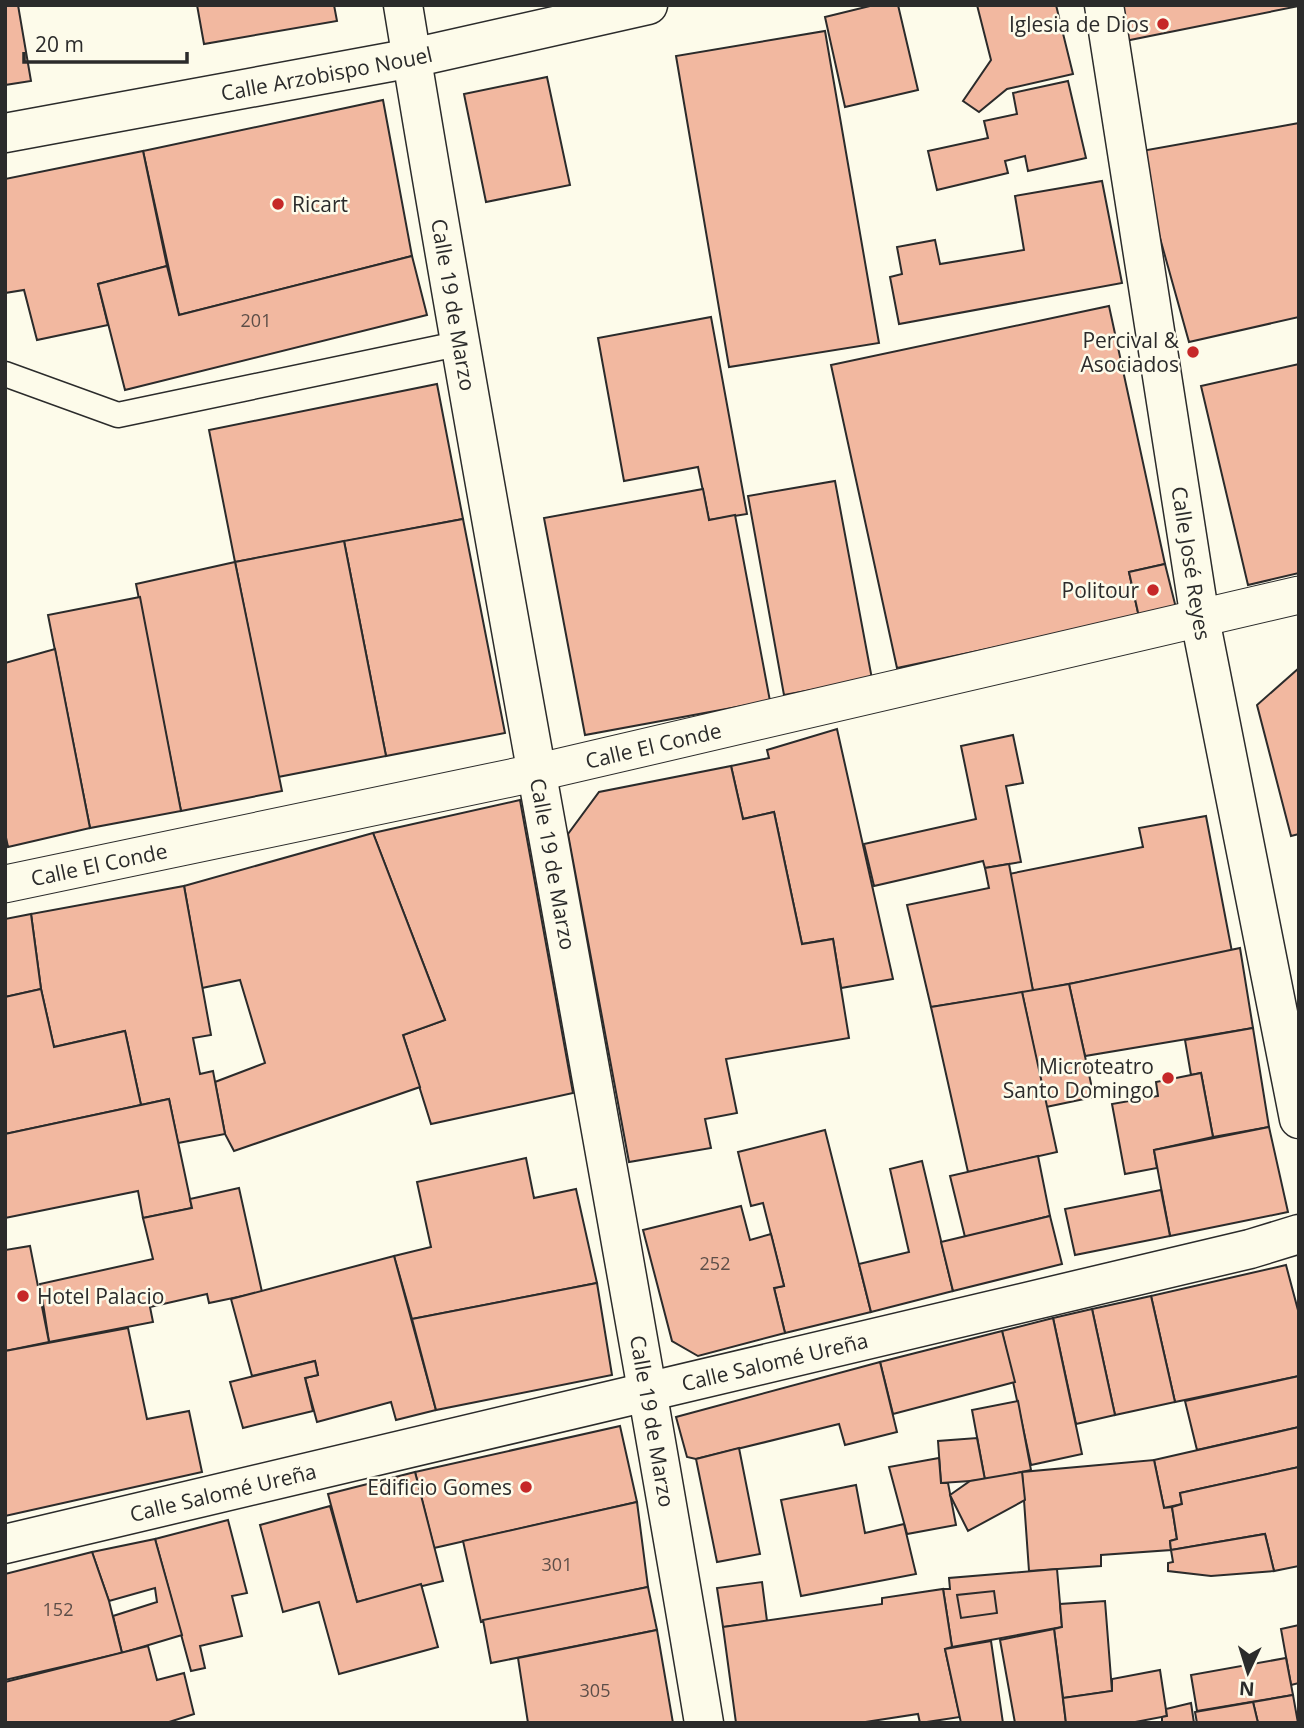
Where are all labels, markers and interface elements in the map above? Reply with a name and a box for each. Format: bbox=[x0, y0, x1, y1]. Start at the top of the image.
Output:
place label: Iglesia de Dios bbox=[1009, 10, 1149, 38]
marker: Iglesia de Dios bbox=[1155, 16, 1171, 32]
scale bar bbox=[24, 21, 187, 65]
text: 20 m bbox=[35, 30, 84, 58]
street label: Calle Arzobispo Nouel bbox=[218, 40, 435, 107]
place label: Ricart bbox=[292, 190, 348, 218]
marker: Ricart bbox=[270, 196, 286, 212]
street label: Calle 19 de Marzo bbox=[425, 217, 482, 393]
house number: 201 bbox=[241, 308, 271, 332]
place label: Percival & Asociados bbox=[1081, 326, 1180, 378]
marker: Percival & Asociados bbox=[1185, 344, 1201, 360]
street label: Calle José Reyes bbox=[1165, 484, 1218, 643]
place label: Politour bbox=[1062, 576, 1139, 604]
marker: Politour bbox=[1145, 582, 1161, 598]
street label: Calle El Conde bbox=[583, 716, 724, 775]
street label: Calle 19 de Marzo bbox=[524, 776, 582, 952]
street label: Calle El Conde bbox=[28, 836, 170, 892]
place label: Microteatro Santo Domingo bbox=[1003, 1052, 1154, 1104]
marker: Microteatro Santo Domingo bbox=[1160, 1070, 1176, 1086]
house number: 252 bbox=[700, 1251, 730, 1275]
place label: Hotel Palacio bbox=[37, 1282, 164, 1310]
marker: Hotel Palacio bbox=[15, 1288, 31, 1304]
street label: Calle Salomé Ureña bbox=[679, 1326, 871, 1397]
street label: Calle 19 de Marzo bbox=[624, 1333, 681, 1509]
street label: Calle Salomé Ureña bbox=[127, 1457, 319, 1528]
place label: Edificio Gomes bbox=[367, 1473, 512, 1501]
marker: Edificio Gomes bbox=[518, 1479, 534, 1495]
house number: 301 bbox=[542, 1552, 572, 1576]
house number: 152 bbox=[43, 1597, 73, 1621]
north arrow bbox=[1213, 1637, 1283, 1707]
text: N bbox=[1238, 1675, 1255, 1702]
house number: 305 bbox=[580, 1678, 610, 1702]

